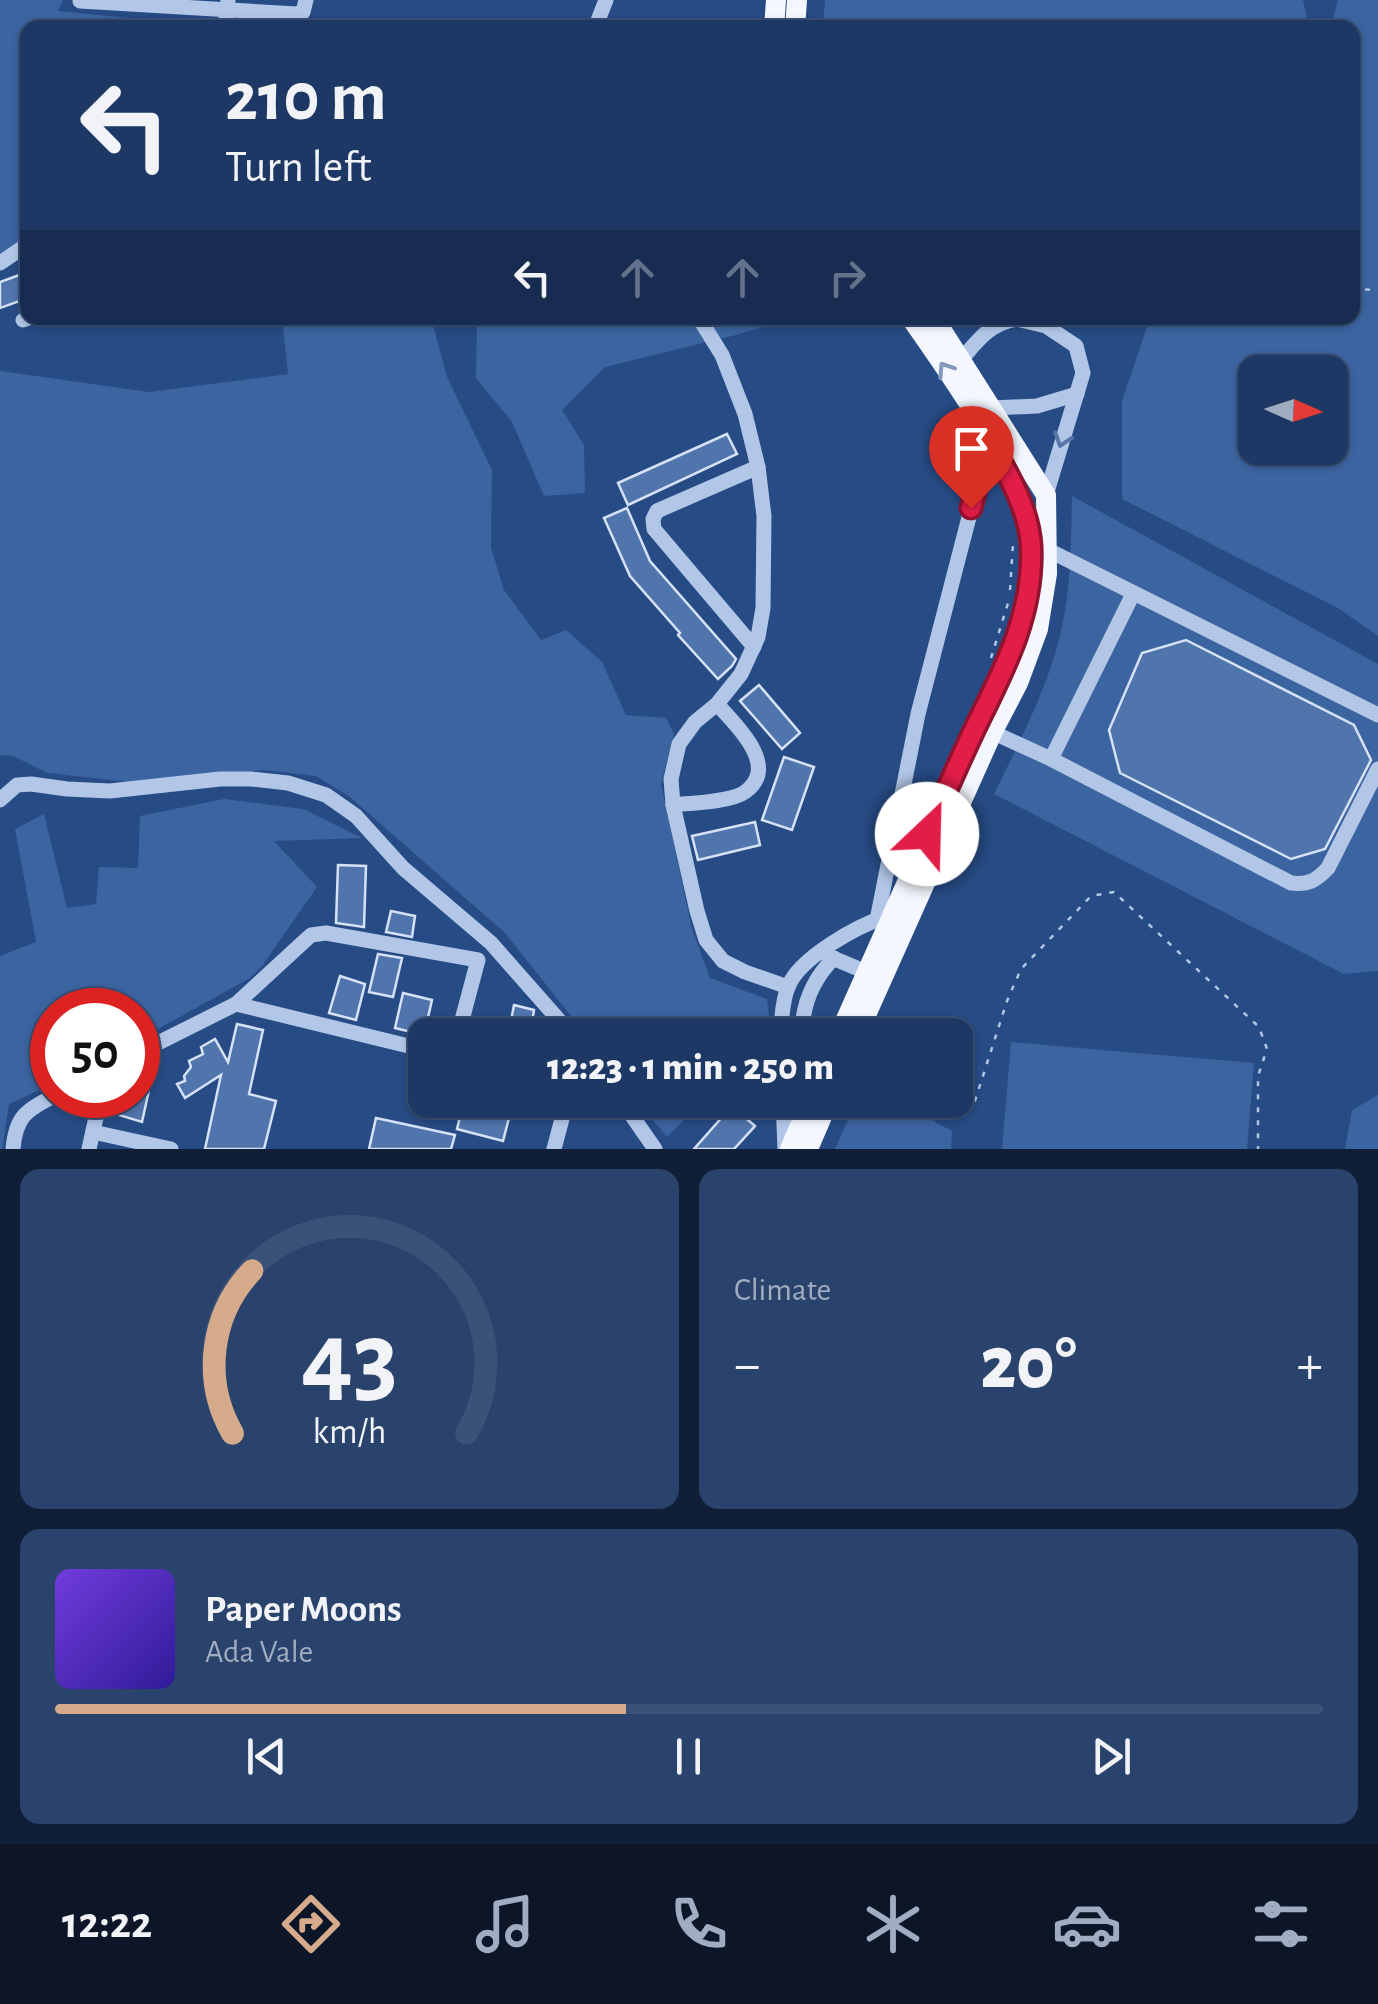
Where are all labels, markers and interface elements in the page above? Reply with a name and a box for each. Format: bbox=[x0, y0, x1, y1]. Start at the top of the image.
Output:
icon: left bbox=[60, 60, 190, 190]
text: 210 m bbox=[225, 63, 387, 133]
text: Turn left bbox=[225, 145, 372, 190]
icon: left bbox=[505, 250, 560, 305]
icon: ahead bbox=[610, 250, 665, 305]
icon: ahead bbox=[715, 250, 770, 305]
icon: right bbox=[820, 250, 875, 305]
north arrow bbox=[1238, 355, 1348, 465]
map controls bbox=[1238, 355, 1348, 465]
one-way arrow bbox=[939, 361, 958, 379]
pin bbox=[929, 406, 1014, 509]
icon: arrive bbox=[944, 421, 999, 476]
one-way arrow bbox=[1053, 430, 1073, 447]
position arrow bbox=[875, 782, 979, 886]
speed limit sign: 50 bbox=[30, 988, 160, 1118]
text: 12:23 · 1 min · 250 m bbox=[547, 1049, 834, 1087]
text: Climate bbox=[734, 1274, 831, 1306]
text: 43 bbox=[301, 1308, 398, 1412]
text: 20° bbox=[980, 1327, 1077, 1402]
text: − bbox=[734, 1338, 760, 1393]
text: + bbox=[1297, 1338, 1323, 1393]
text: km/h bbox=[313, 1414, 386, 1450]
text: Paper Moons bbox=[205, 1591, 402, 1629]
text: Ada Vale bbox=[205, 1636, 313, 1668]
icon: previous bbox=[239, 1729, 294, 1784]
icon: pause bbox=[661, 1729, 716, 1784]
icon: next bbox=[1084, 1729, 1139, 1784]
icon: directions bbox=[276, 1889, 346, 1959]
icon: music bbox=[470, 1889, 540, 1959]
icon: phone bbox=[664, 1889, 734, 1959]
icon: climate bbox=[858, 1889, 928, 1959]
icon: car bbox=[1052, 1889, 1122, 1959]
icon: filters bbox=[1246, 1889, 1316, 1959]
text: 12:22 bbox=[62, 1901, 152, 1946]

